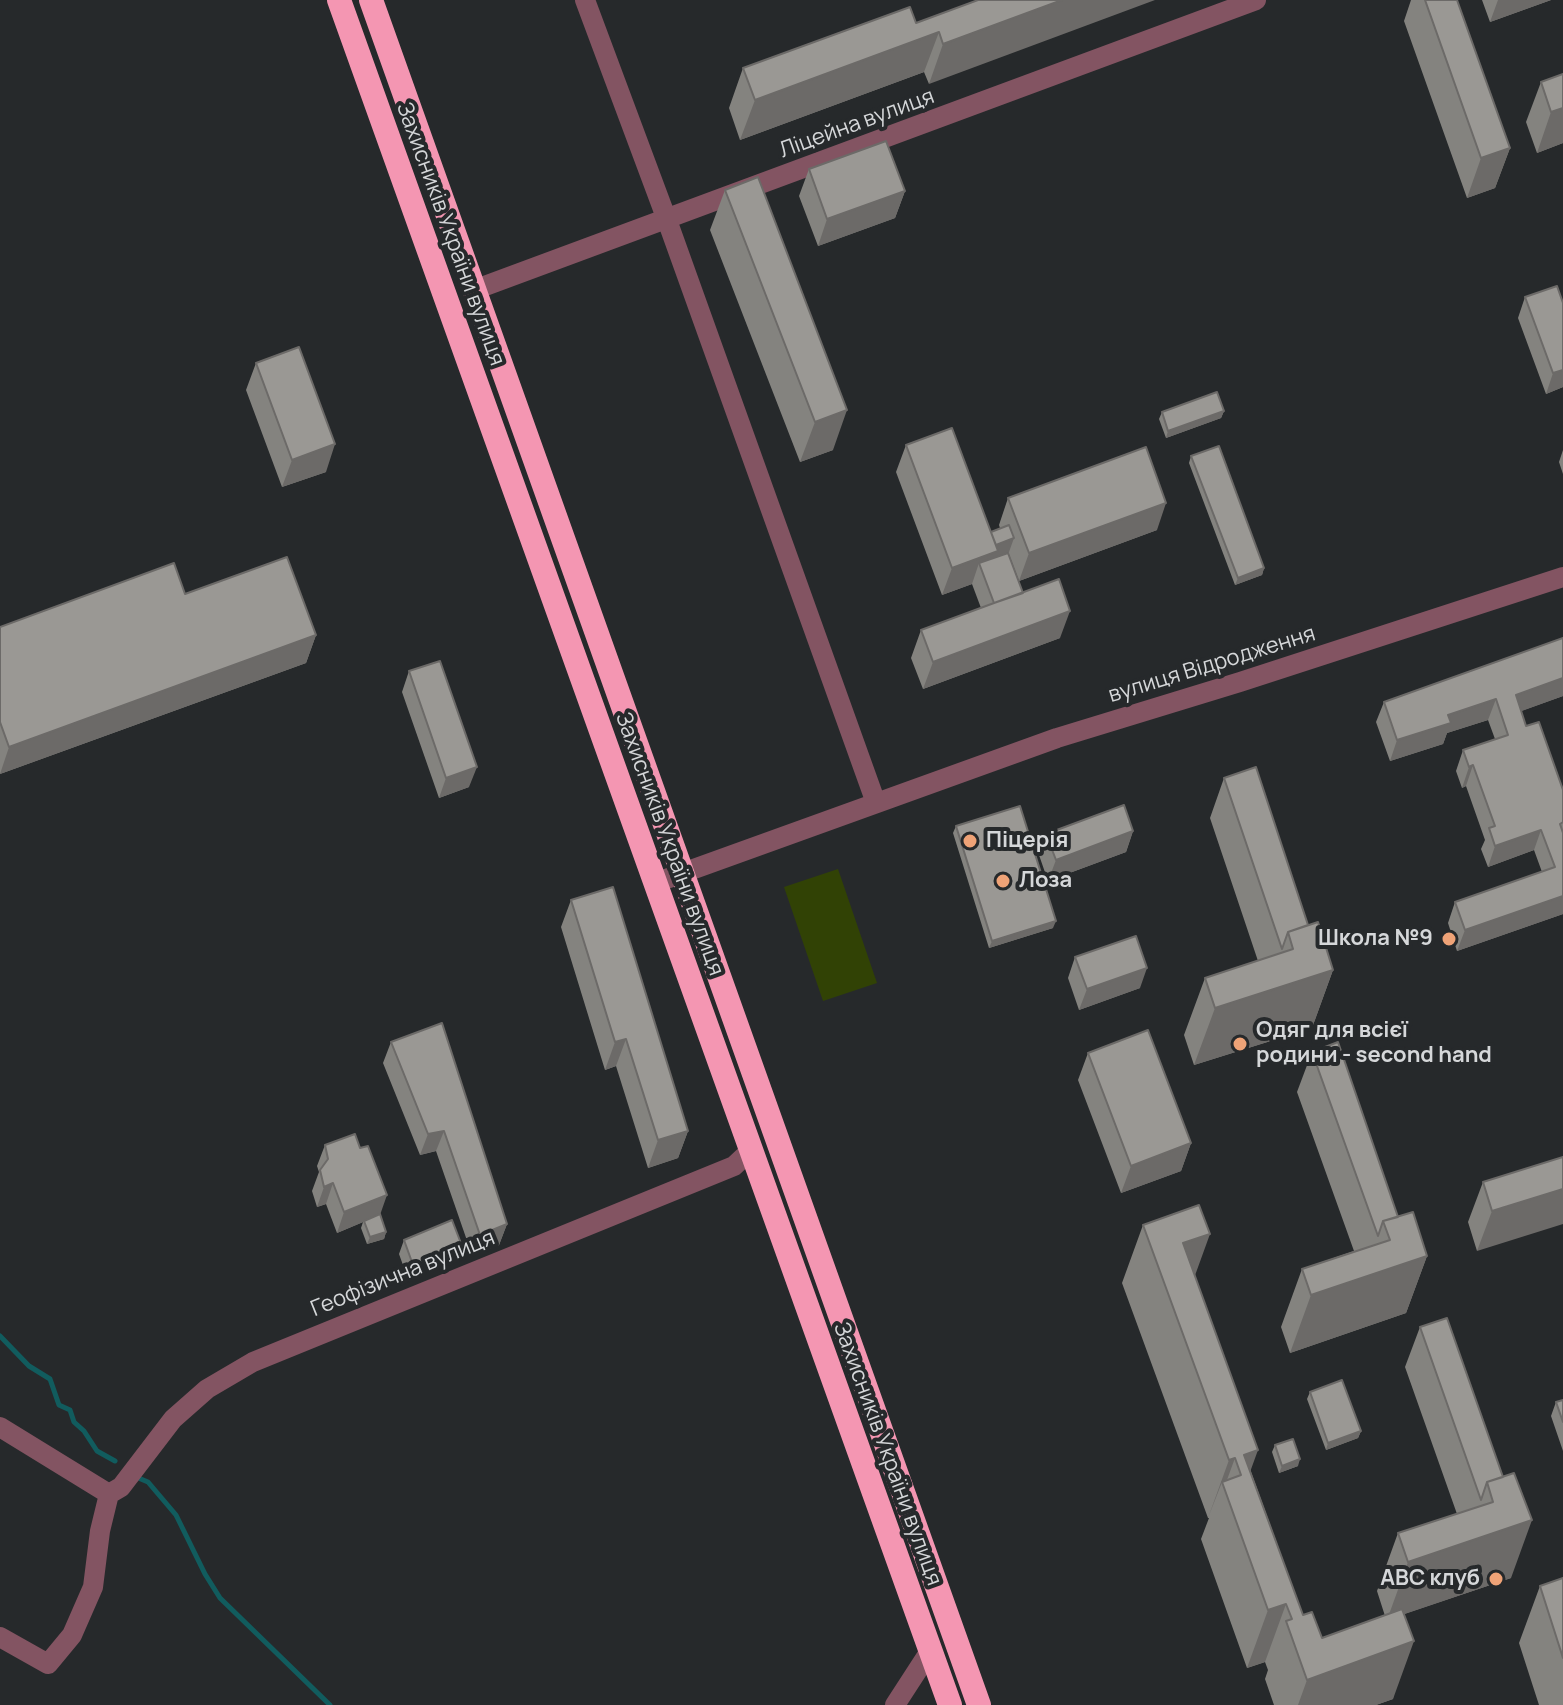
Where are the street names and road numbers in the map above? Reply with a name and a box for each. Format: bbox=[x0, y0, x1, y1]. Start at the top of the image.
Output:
street label: Ліцейна вулиця bbox=[776, 84, 938, 164]
street label: Захисників України вулиця bbox=[390, 99, 510, 369]
street label: вулиця Відродження bbox=[1105, 621, 1319, 709]
street label: Захисників України вулиця bbox=[609, 709, 729, 979]
street label: Геофізична вулиця bbox=[307, 1225, 499, 1323]
street label: Захисників України вулиця bbox=[827, 1319, 947, 1589]

